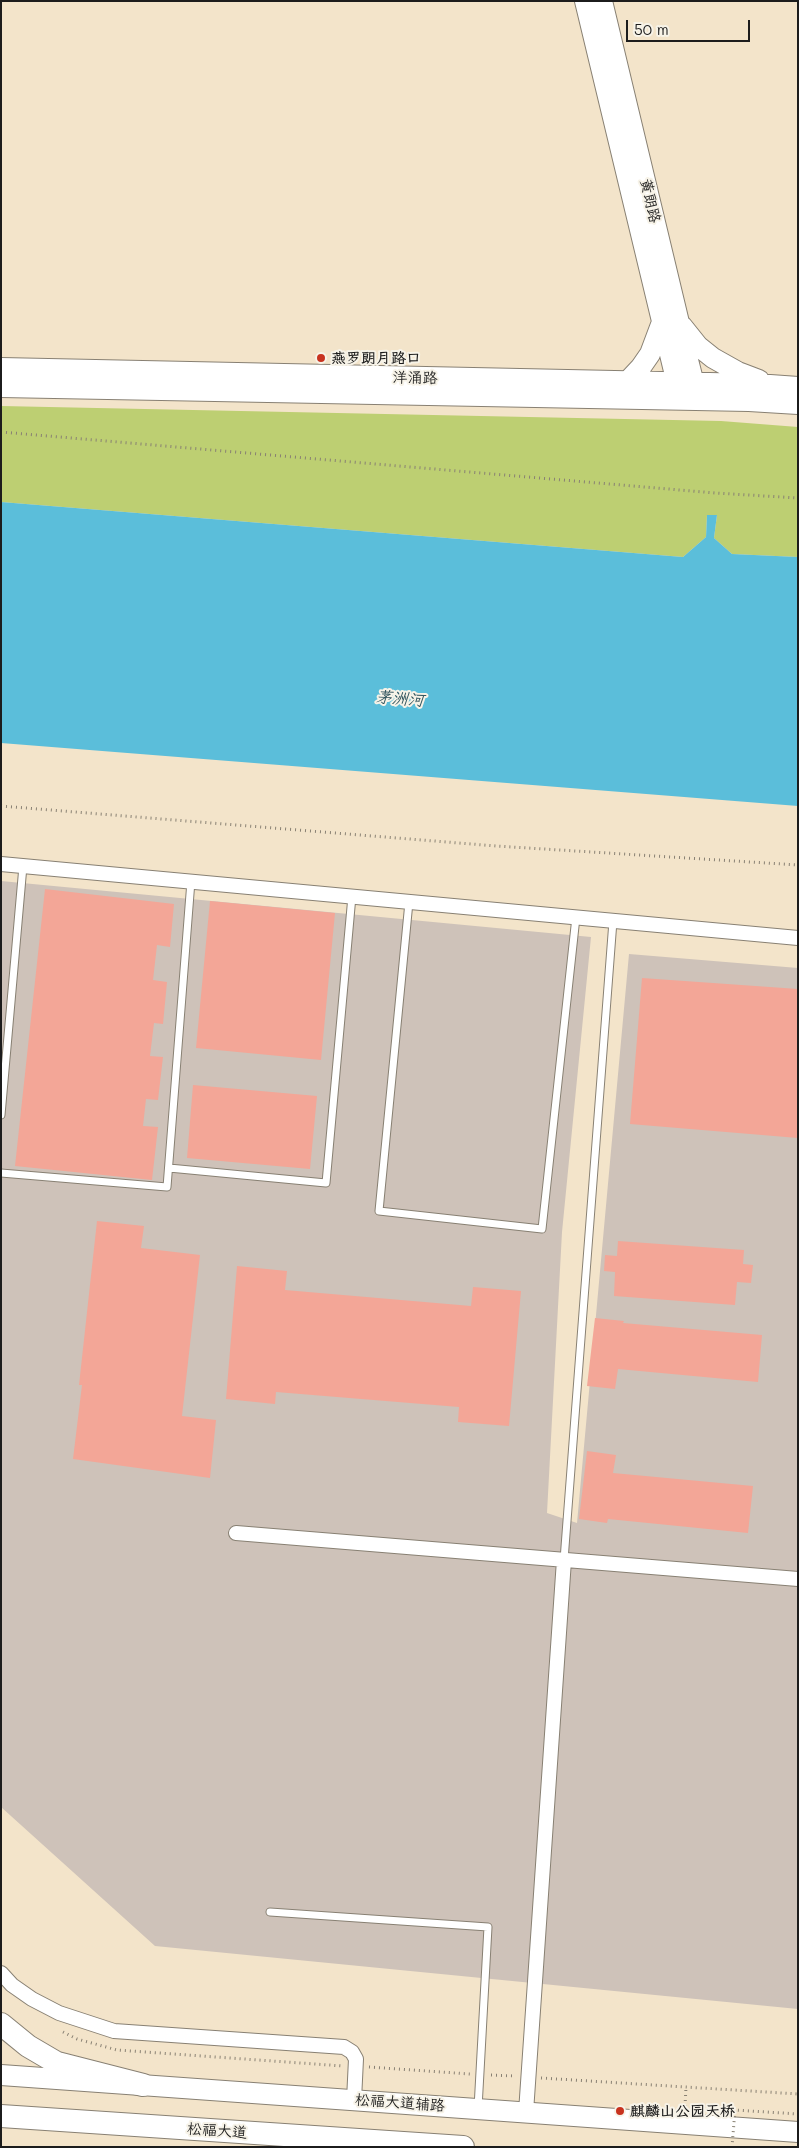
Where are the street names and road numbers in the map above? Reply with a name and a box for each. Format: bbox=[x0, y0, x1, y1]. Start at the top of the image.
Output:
street label: 黄朗路 bbox=[636, 177, 664, 225]
street label: 洋涌路 bbox=[392, 369, 438, 387]
street label: 松福大道辅路 bbox=[354, 2091, 446, 2115]
street label: 松福大道 bbox=[186, 2120, 248, 2142]

